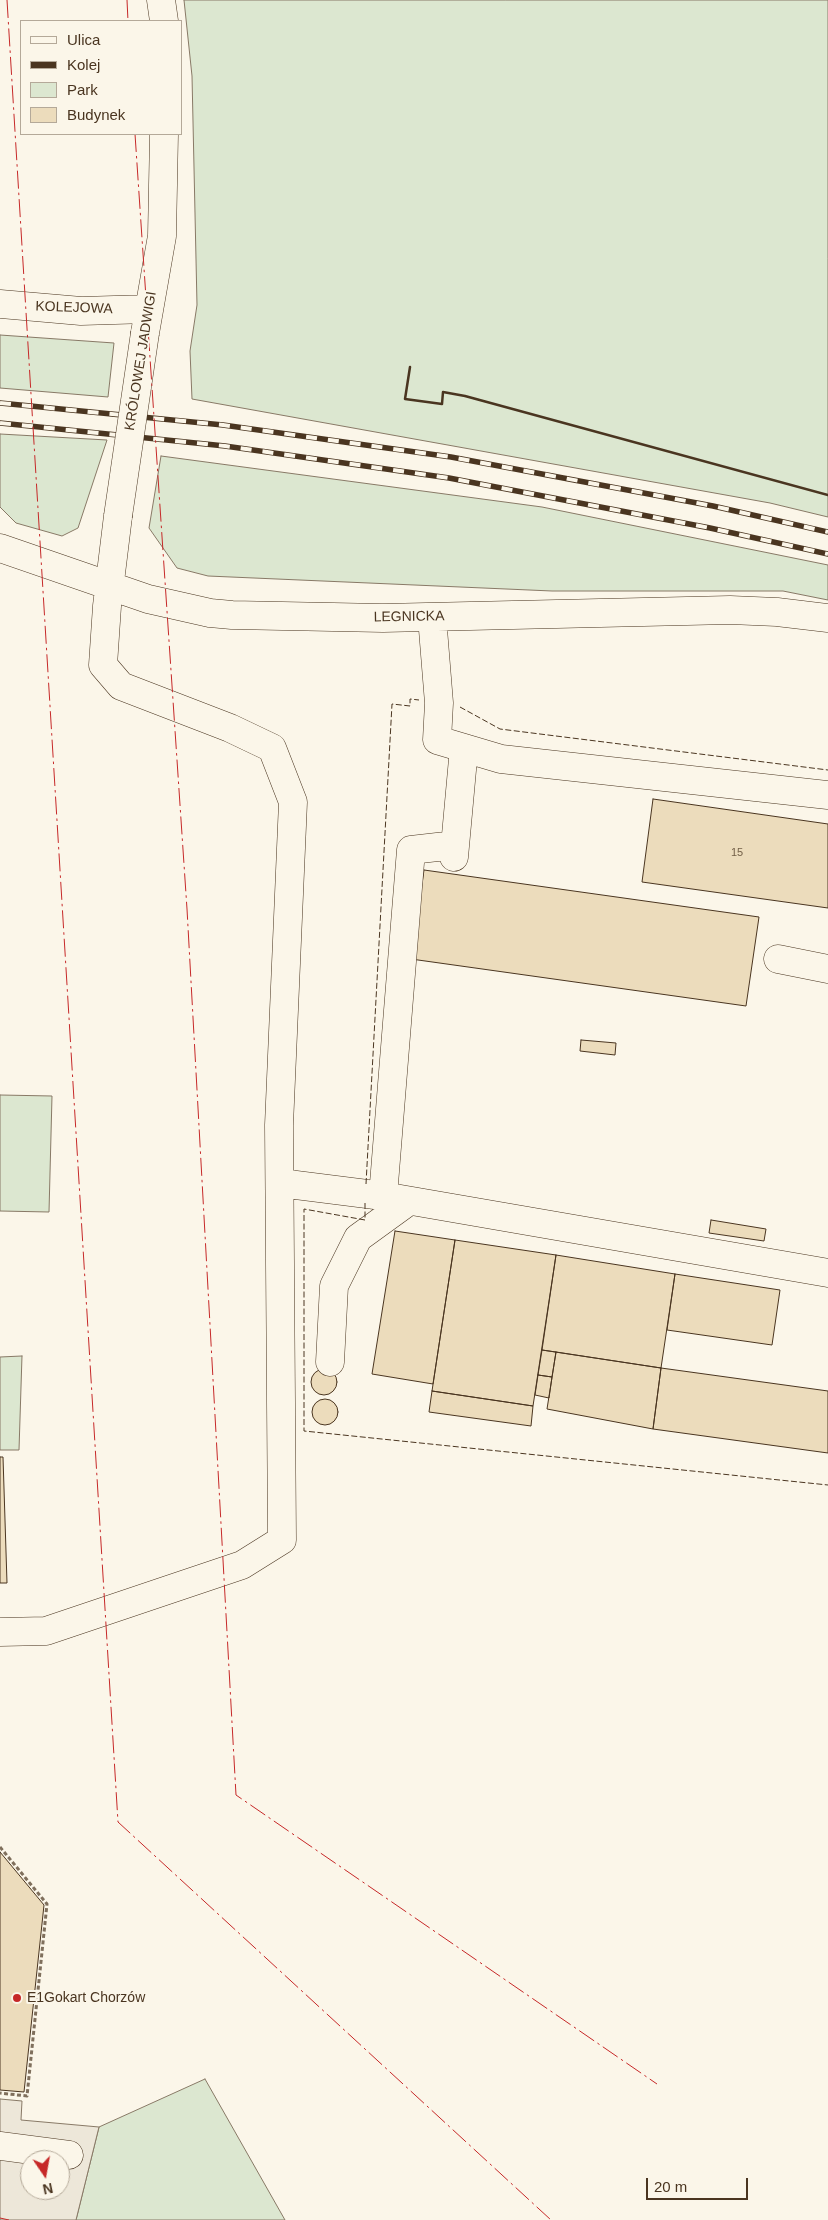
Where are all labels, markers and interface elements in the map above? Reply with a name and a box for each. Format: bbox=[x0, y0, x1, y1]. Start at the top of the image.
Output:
legend bbox=[20, 20, 182, 135]
text: Ulica bbox=[67, 31, 100, 48]
text: Kolej bbox=[67, 56, 100, 73]
text: Park bbox=[67, 81, 98, 98]
text: Budynek bbox=[67, 106, 125, 123]
street label: KRÓLOWEJ JADWIGI bbox=[122, 290, 160, 432]
street label: KOLEJOWA bbox=[35, 298, 113, 318]
street label: LEGNICKA bbox=[373, 608, 445, 626]
house number: 15 bbox=[731, 846, 743, 860]
place label: E1Gokart Chorzów bbox=[27, 1990, 145, 2006]
marker: E1Gokart Chorzów bbox=[11, 1992, 23, 2004]
north arrow bbox=[20, 2150, 70, 2200]
scale bar bbox=[648, 2168, 750, 2200]
text: 20 m bbox=[654, 2178, 687, 2195]
text: N bbox=[41, 2180, 55, 2198]

